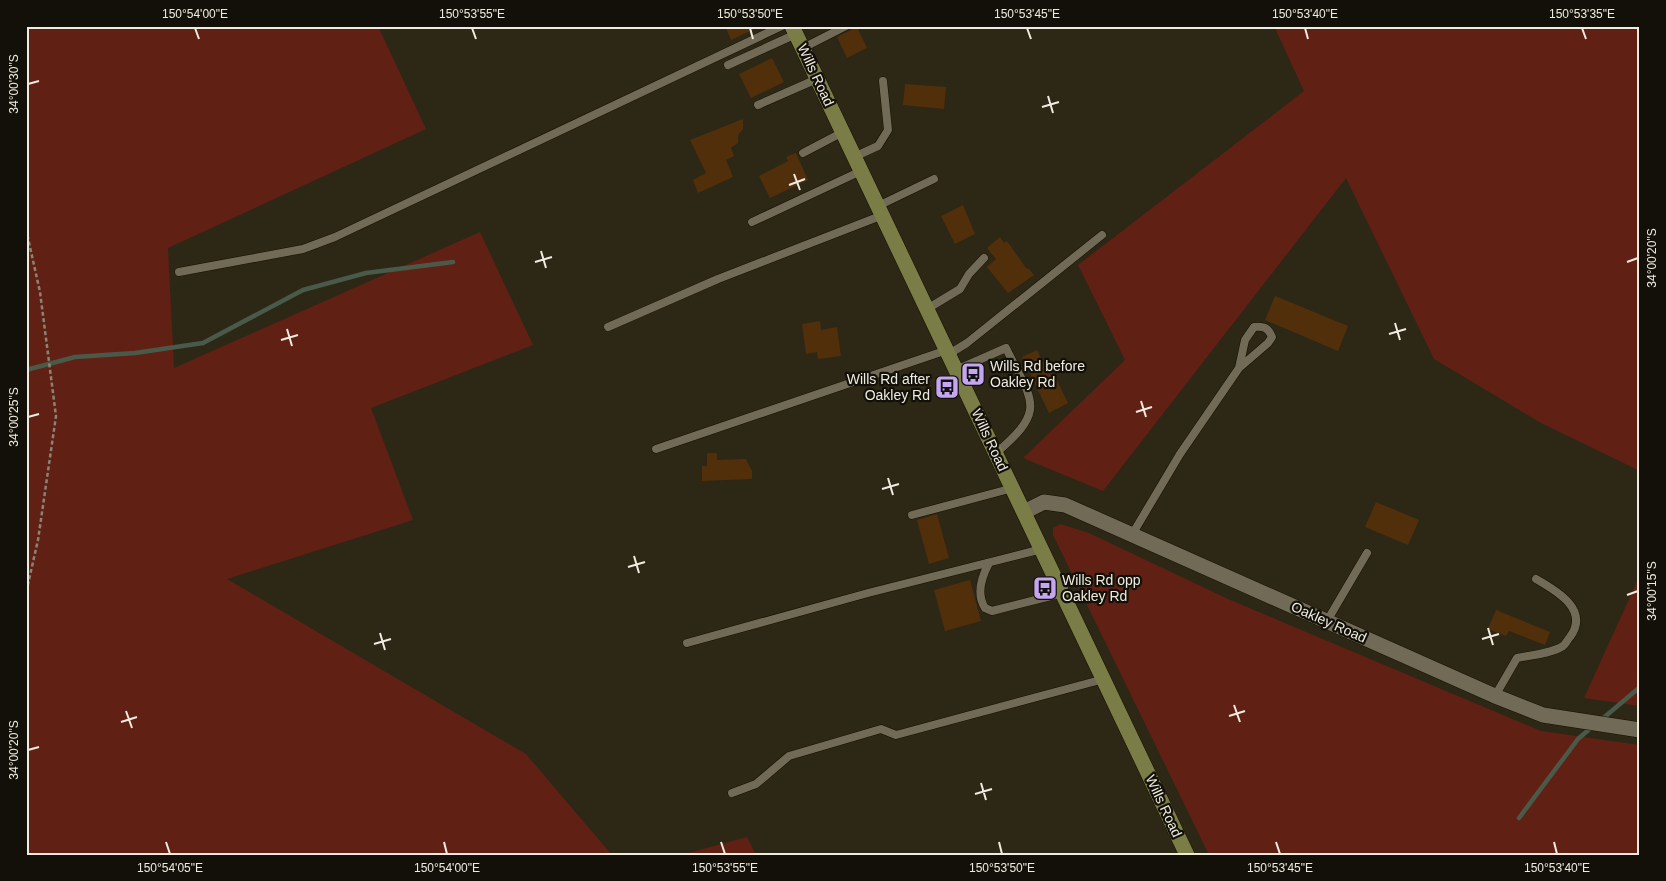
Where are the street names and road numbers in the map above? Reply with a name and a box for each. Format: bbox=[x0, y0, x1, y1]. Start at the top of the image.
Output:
street label: Wills Road bbox=[795, 41, 837, 109]
street label: Wills Road bbox=[969, 406, 1011, 474]
street label: Oakley Road bbox=[1289, 598, 1369, 646]
street label: Wills Road bbox=[1143, 772, 1185, 840]

